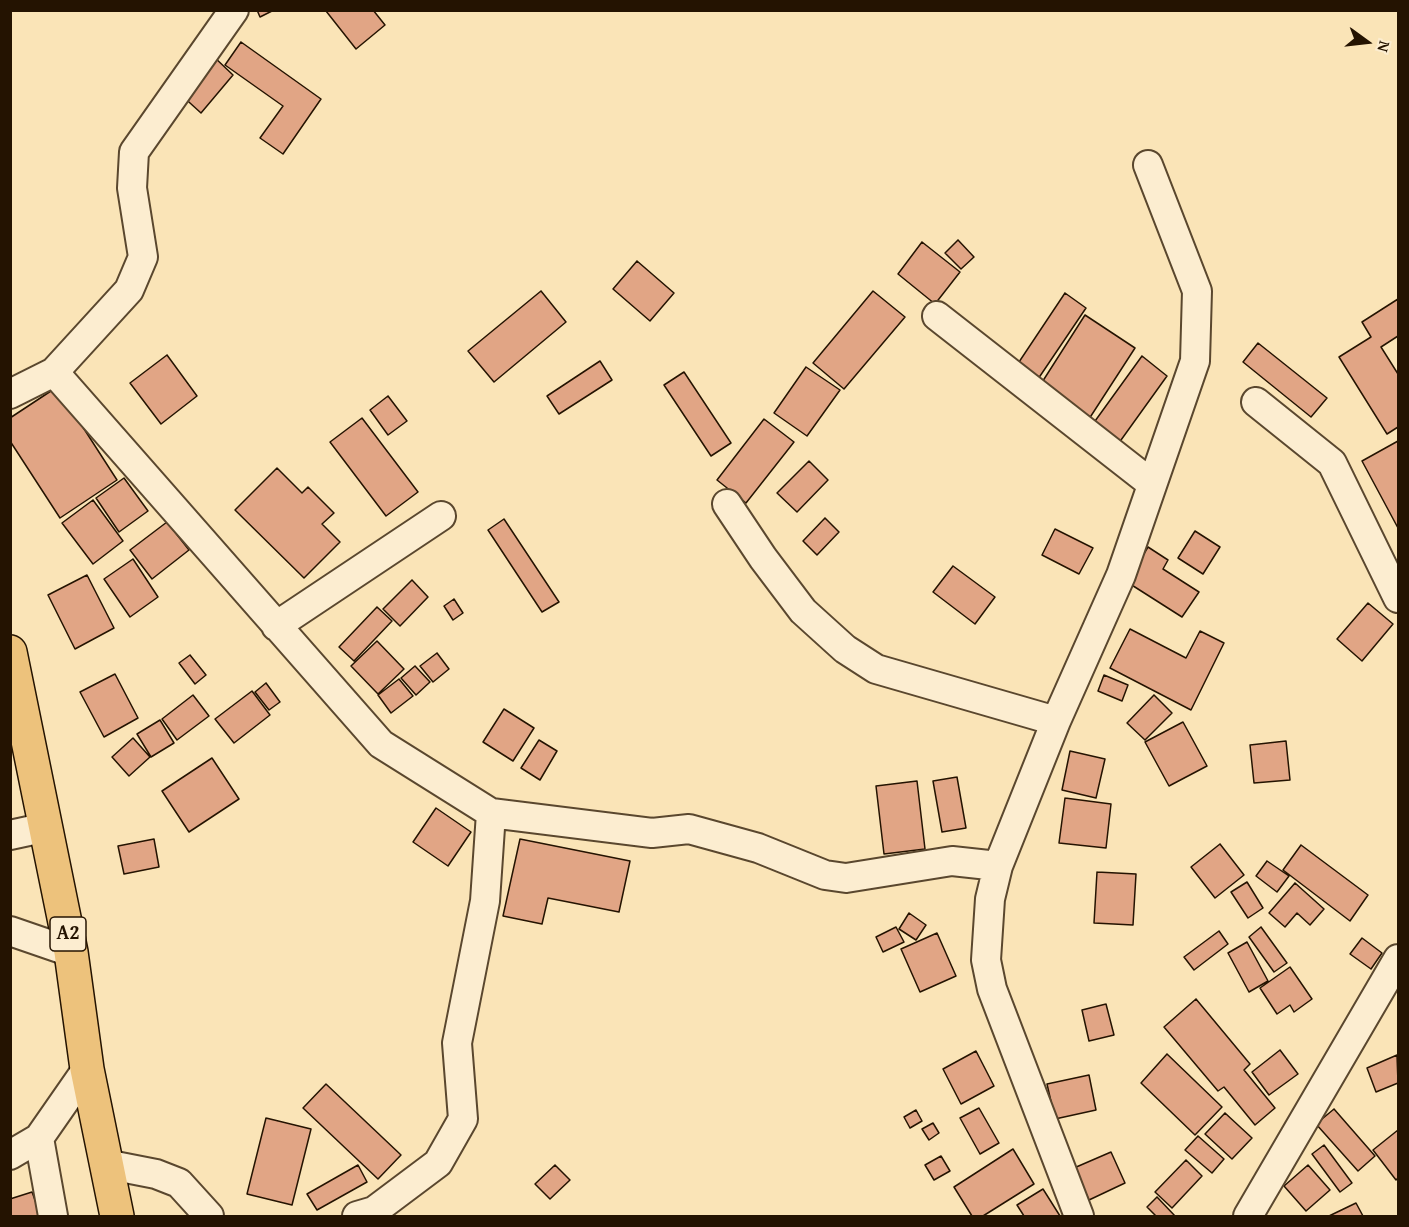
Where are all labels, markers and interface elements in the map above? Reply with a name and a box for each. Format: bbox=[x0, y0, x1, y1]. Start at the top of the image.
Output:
north arrow bbox=[1337, 12, 1397, 72]
text: N bbox=[1371, 38, 1397, 55]
road number: A2 bbox=[50, 917, 86, 951]

